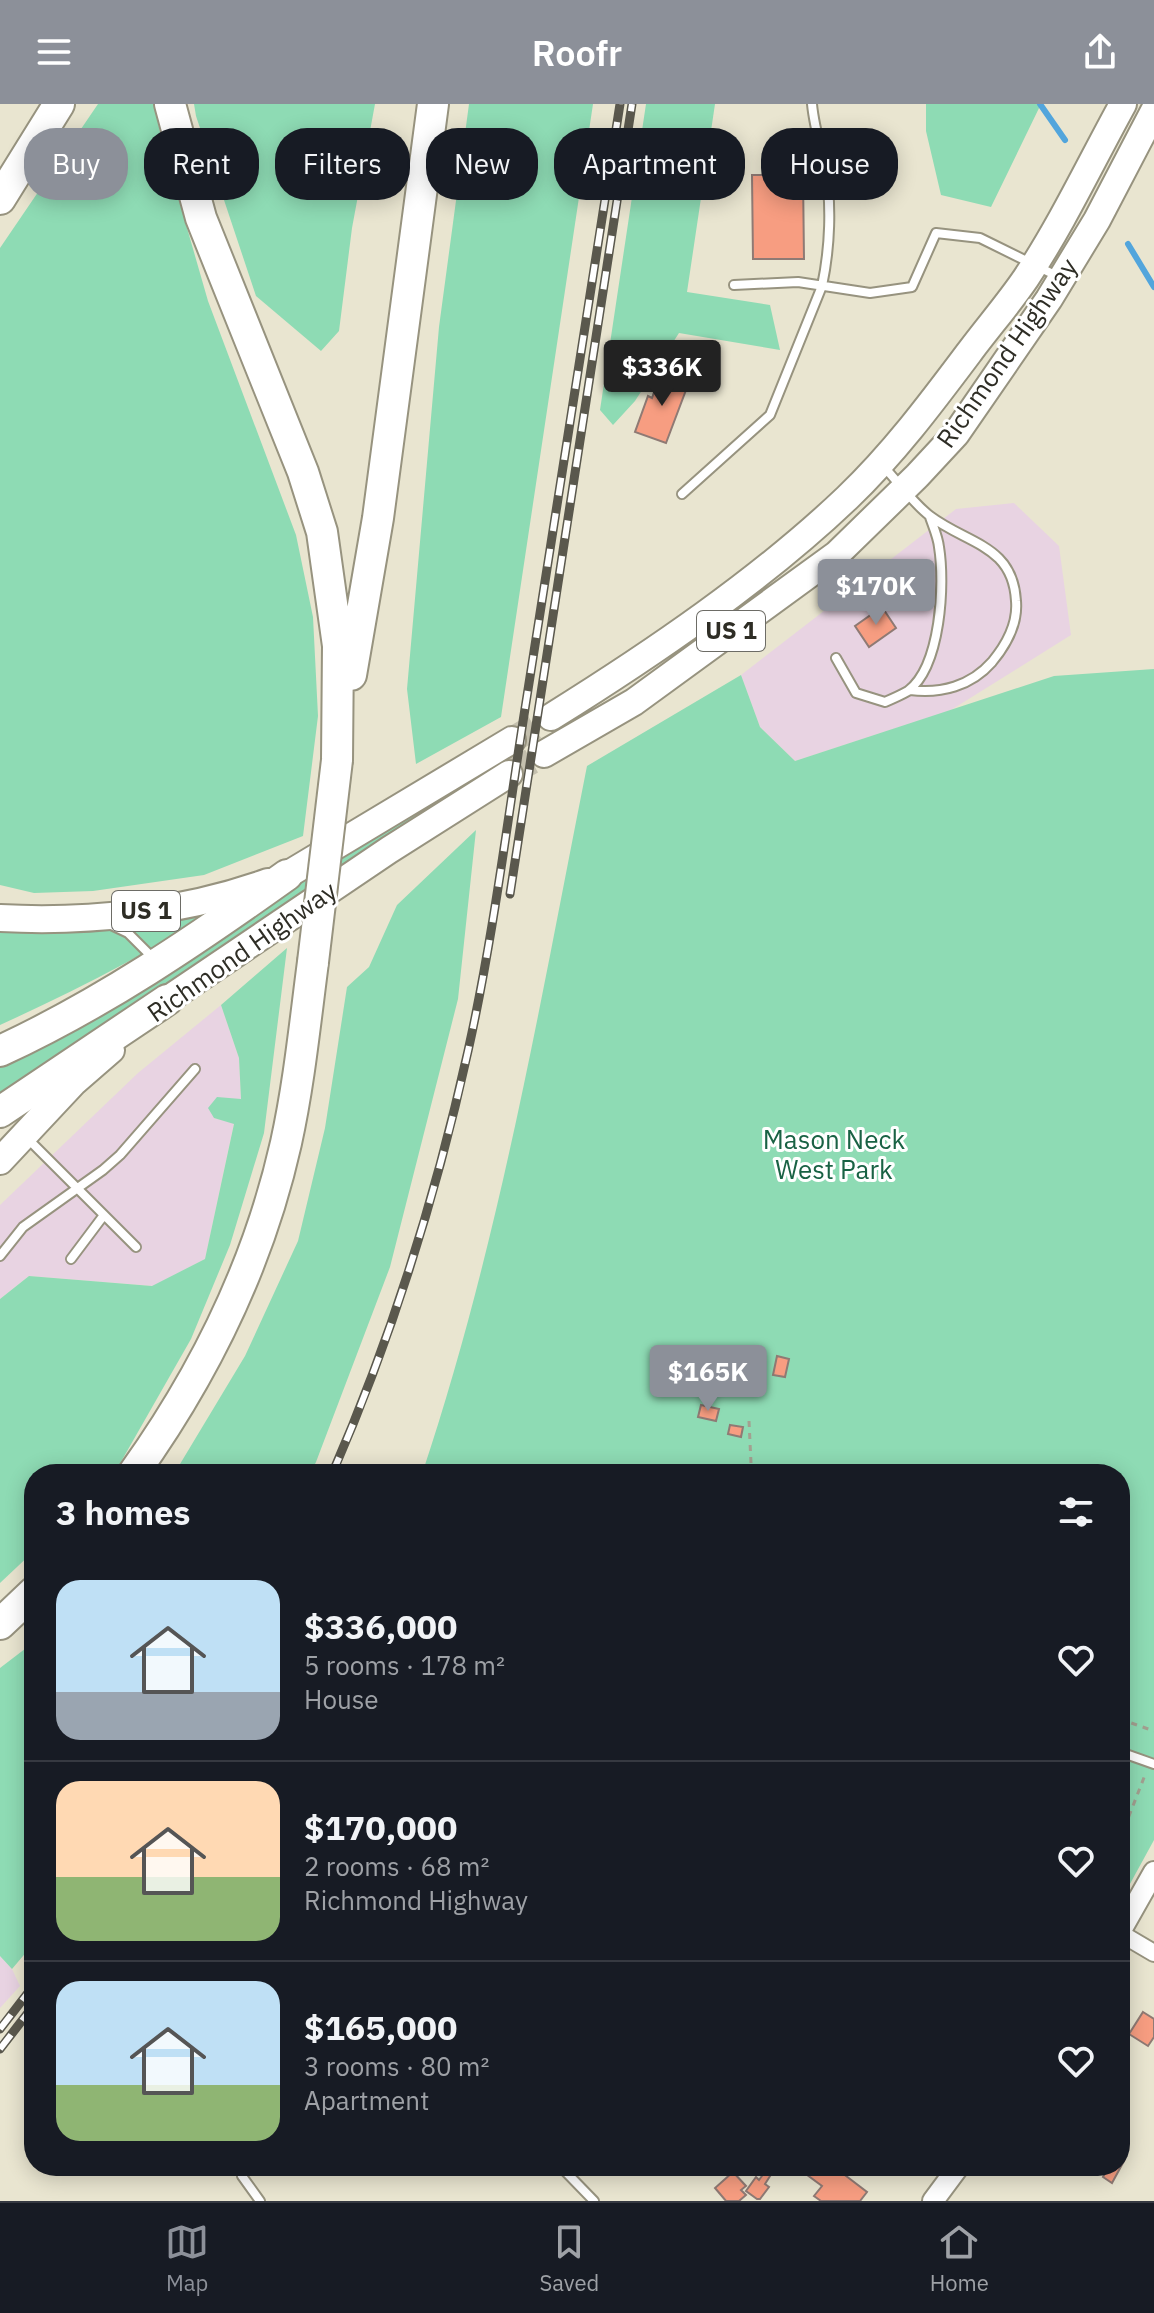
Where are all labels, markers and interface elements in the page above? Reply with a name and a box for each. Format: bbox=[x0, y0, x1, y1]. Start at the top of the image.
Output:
text: Roofr bbox=[532, 29, 622, 76]
icon: menu bbox=[32, 30, 76, 74]
icon: share bbox=[1078, 30, 1122, 74]
chip: Buy bbox=[24, 128, 128, 200]
chip: Rent bbox=[144, 128, 259, 200]
chip: Filters bbox=[275, 128, 410, 200]
chip: New bbox=[426, 128, 538, 200]
chip: Apartment bbox=[554, 128, 745, 200]
chip: House bbox=[761, 128, 898, 200]
street label: Richmond Highway bbox=[928, 251, 1084, 454]
pin: $336K bbox=[606, 340, 718, 408]
text: $336K bbox=[622, 349, 702, 383]
pin: $170K bbox=[820, 559, 932, 627]
text: $170K bbox=[836, 568, 916, 602]
road number: US 1 bbox=[697, 611, 765, 651]
street label: Richmond Highway bbox=[140, 873, 343, 1029]
road number: US 1 bbox=[112, 891, 180, 931]
park label: Mason Neck West Park bbox=[763, 1122, 906, 1186]
pin: $165K bbox=[652, 1345, 764, 1413]
text: $165K bbox=[668, 1354, 748, 1388]
text: 3 homes bbox=[56, 1490, 191, 1534]
icon: filters bbox=[1054, 1490, 1098, 1534]
text: $336,000 bbox=[304, 1604, 457, 1648]
icon: home bbox=[120, 1612, 216, 1708]
icon: heart bbox=[1054, 1638, 1098, 1682]
text: 5 rooms · 178 m² bbox=[304, 1648, 505, 1682]
text: House bbox=[304, 1682, 379, 1716]
text: $170,000 bbox=[304, 1805, 457, 1849]
icon: home bbox=[120, 1813, 216, 1909]
icon: heart bbox=[1054, 1839, 1098, 1883]
text: 2 rooms · 68 m² bbox=[304, 1849, 489, 1883]
text: Richmond Highway bbox=[304, 1883, 528, 1917]
text: $165,000 bbox=[304, 2005, 457, 2049]
icon: home bbox=[120, 2013, 216, 2109]
icon: heart bbox=[1054, 2039, 1098, 2083]
text: 3 rooms · 80 m² bbox=[304, 2049, 489, 2083]
text: Apartment bbox=[304, 2083, 429, 2117]
tab: Map bbox=[165, 2220, 209, 2297]
tab: Saved bbox=[539, 2220, 599, 2297]
tab: Home bbox=[930, 2220, 989, 2297]

